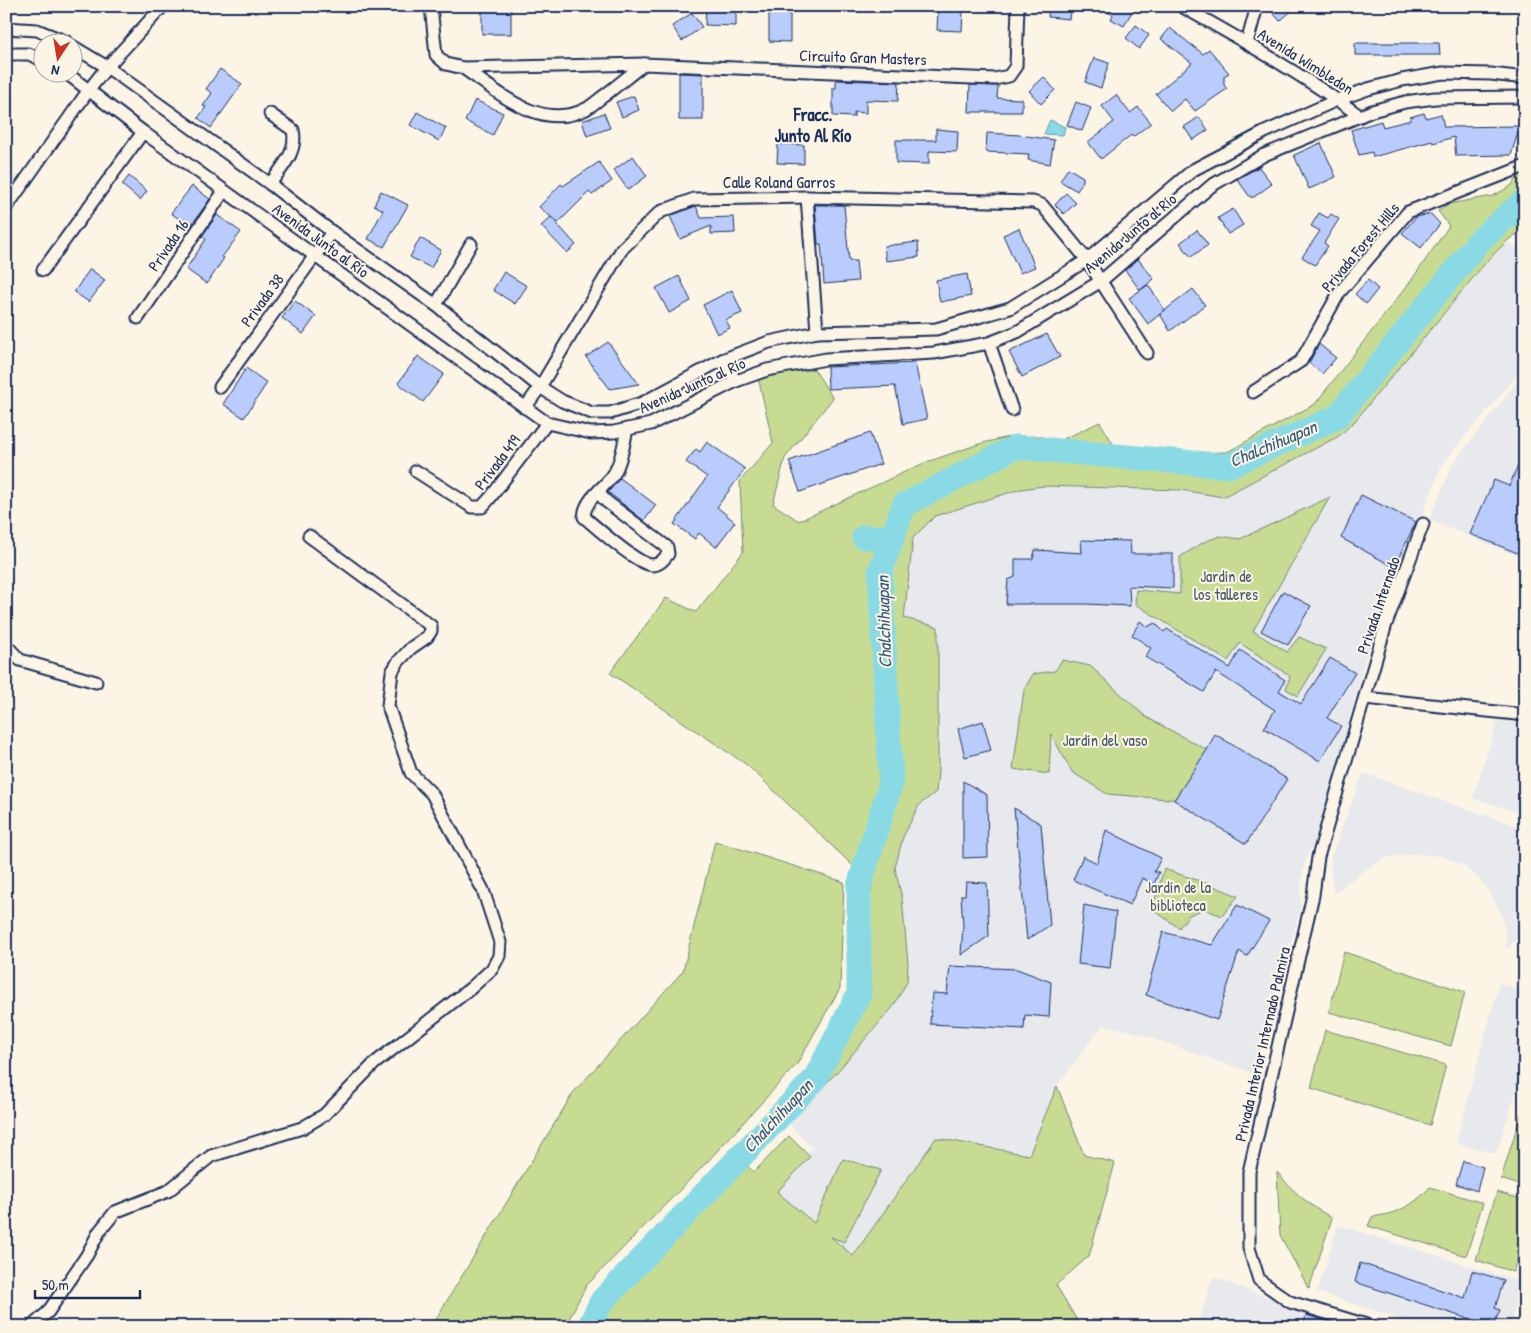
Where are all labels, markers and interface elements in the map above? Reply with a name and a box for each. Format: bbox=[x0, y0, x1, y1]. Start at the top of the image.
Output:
street label: Avenida Wimbledon bbox=[1254, 23, 1358, 99]
north arrow bbox=[32, 32, 82, 82]
street label: Circuito Gran Masters bbox=[799, 44, 927, 70]
text: N bbox=[49, 61, 61, 81]
district label: Fracc. Junto Al Río bbox=[775, 102, 852, 148]
street label: Calle Roland Garros bbox=[723, 171, 835, 193]
street label: Avenida Junto al Río bbox=[1079, 187, 1181, 278]
street label: Avenida Junto al Río bbox=[268, 198, 374, 283]
street label: Privada Forest Hills bbox=[1316, 198, 1404, 296]
street label: Privada 16 bbox=[143, 215, 193, 275]
street label: Privada 38 bbox=[235, 269, 289, 331]
street label: Avenida Junto al Río bbox=[635, 351, 749, 418]
water label: Chalchihuapan bbox=[1225, 413, 1322, 473]
street label: Privada 419 bbox=[469, 430, 525, 494]
street label: Privada Internado bbox=[1351, 553, 1405, 657]
park label: Jardín de los talleres bbox=[1194, 565, 1258, 605]
water label: Chalchihuapan bbox=[869, 573, 898, 669]
park label: Jardín del vaso bbox=[1063, 729, 1148, 751]
park label: Jardín de la biblioteca bbox=[1145, 876, 1211, 916]
street label: Privada Interior Internado Palmira bbox=[1229, 944, 1295, 1144]
water label: Chalchihuapan bbox=[737, 1072, 820, 1158]
scale bar bbox=[35, 1268, 140, 1300]
text: 50 m bbox=[42, 1274, 69, 1295]

